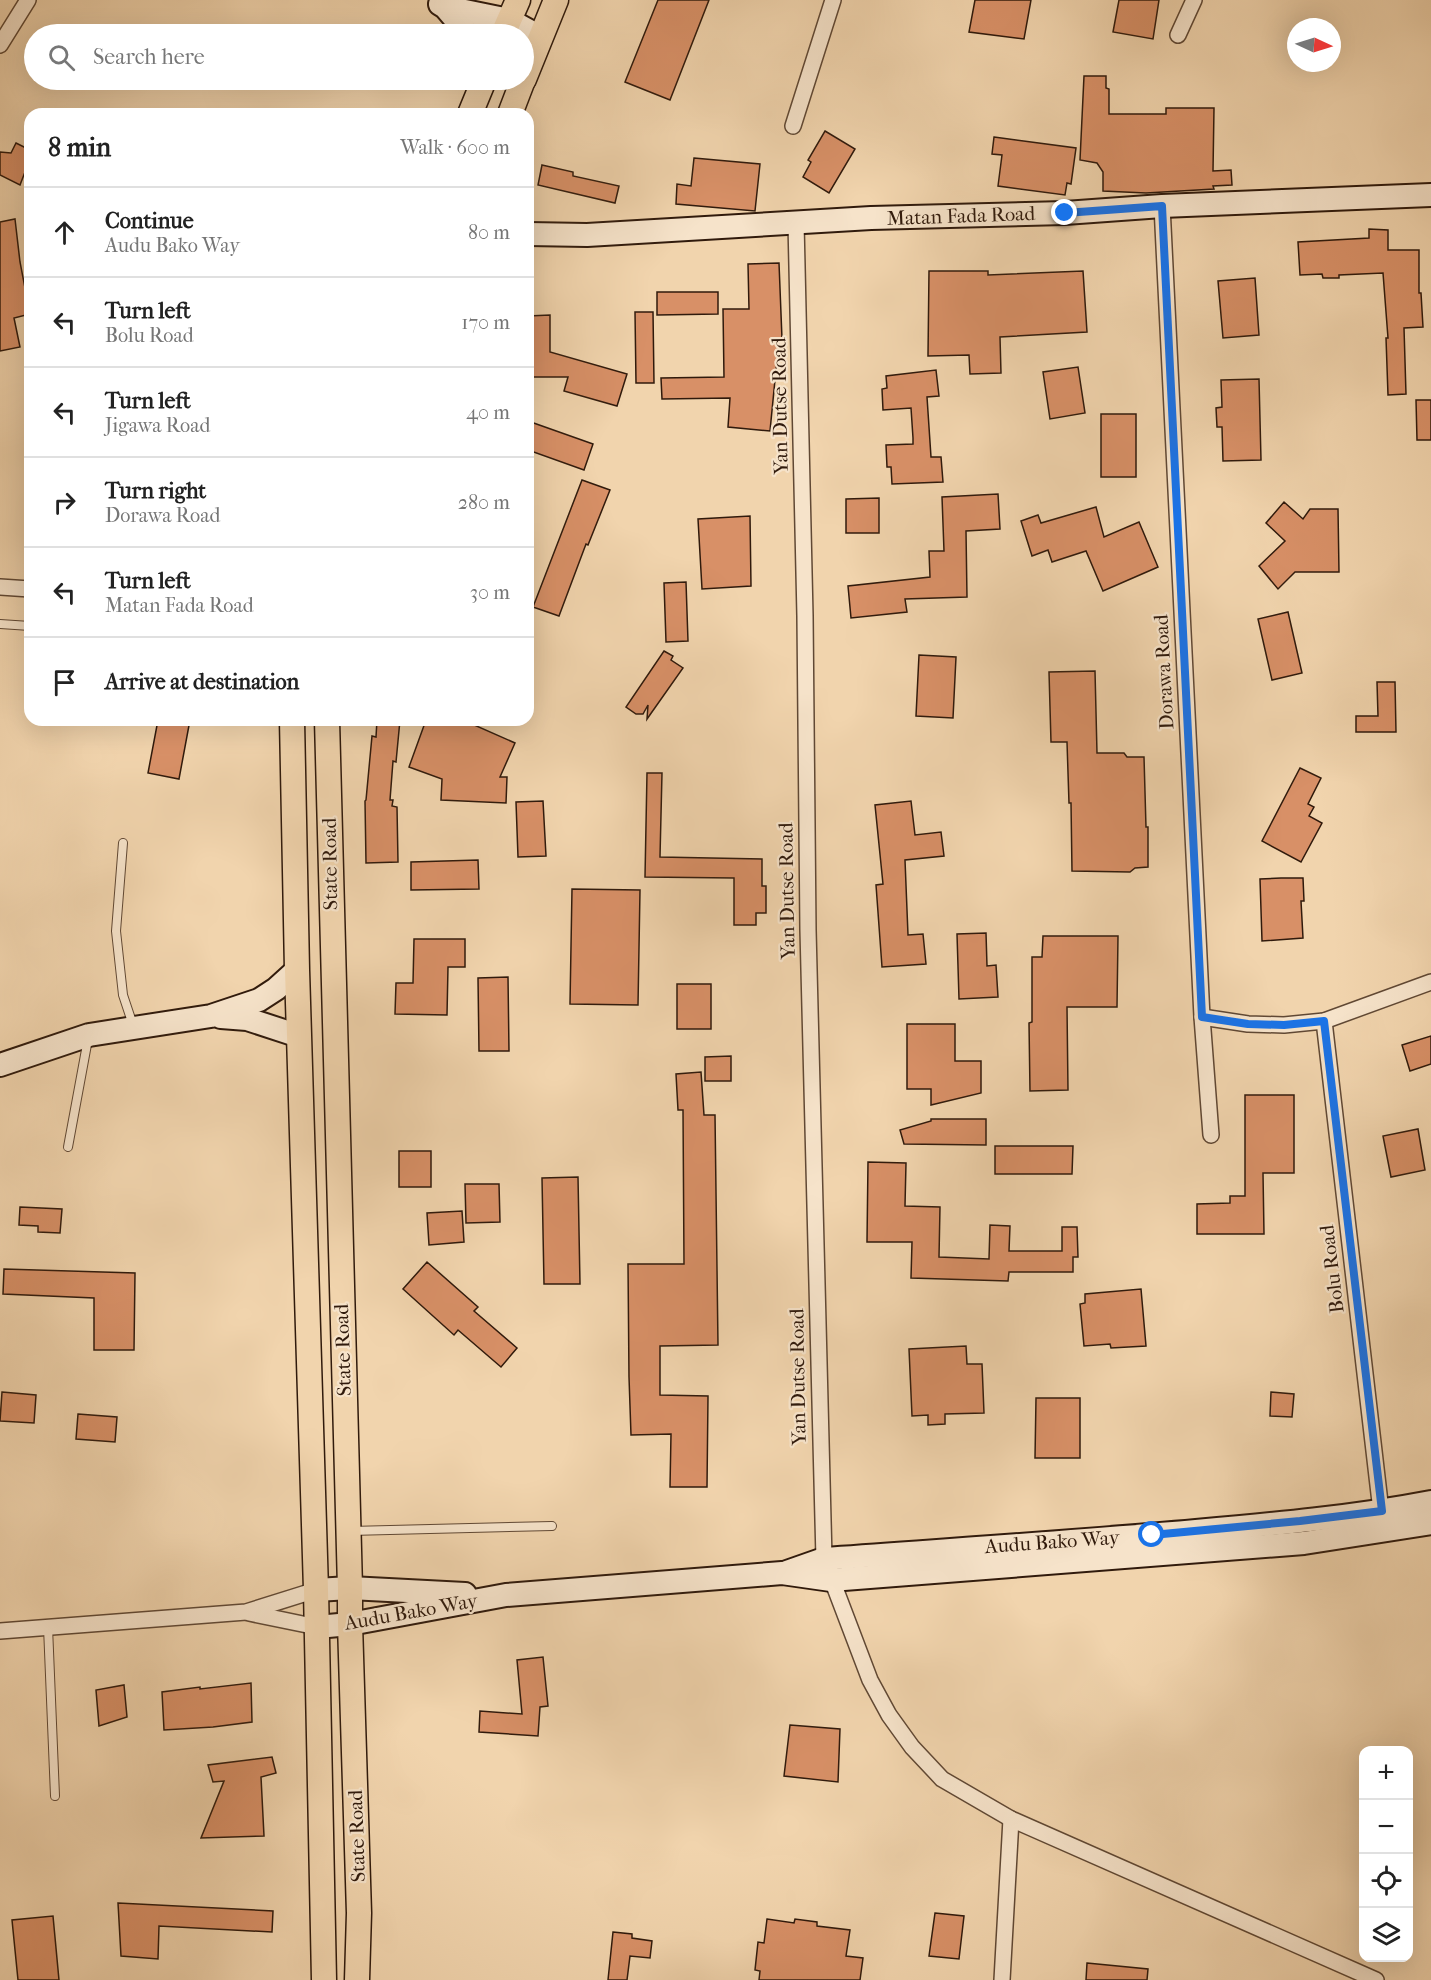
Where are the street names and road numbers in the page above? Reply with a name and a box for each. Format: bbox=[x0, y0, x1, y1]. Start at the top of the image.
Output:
street label: Matan Fada Road bbox=[886, 202, 1037, 230]
street label: Yan Dutse Road bbox=[767, 336, 793, 476]
street label: Dorawa Road bbox=[1149, 613, 1179, 730]
street label: State Road bbox=[318, 816, 342, 910]
street label: Yan Dutse Road bbox=[774, 821, 800, 961]
street label: Bolu Road bbox=[1315, 1223, 1349, 1314]
street label: State Road bbox=[330, 1302, 356, 1397]
street label: Yan Dutse Road bbox=[785, 1307, 811, 1447]
street label: Audu Bako Way bbox=[983, 1526, 1121, 1558]
street label: Audu Bako Way bbox=[342, 1589, 481, 1635]
street label: State Road bbox=[344, 1788, 370, 1883]

